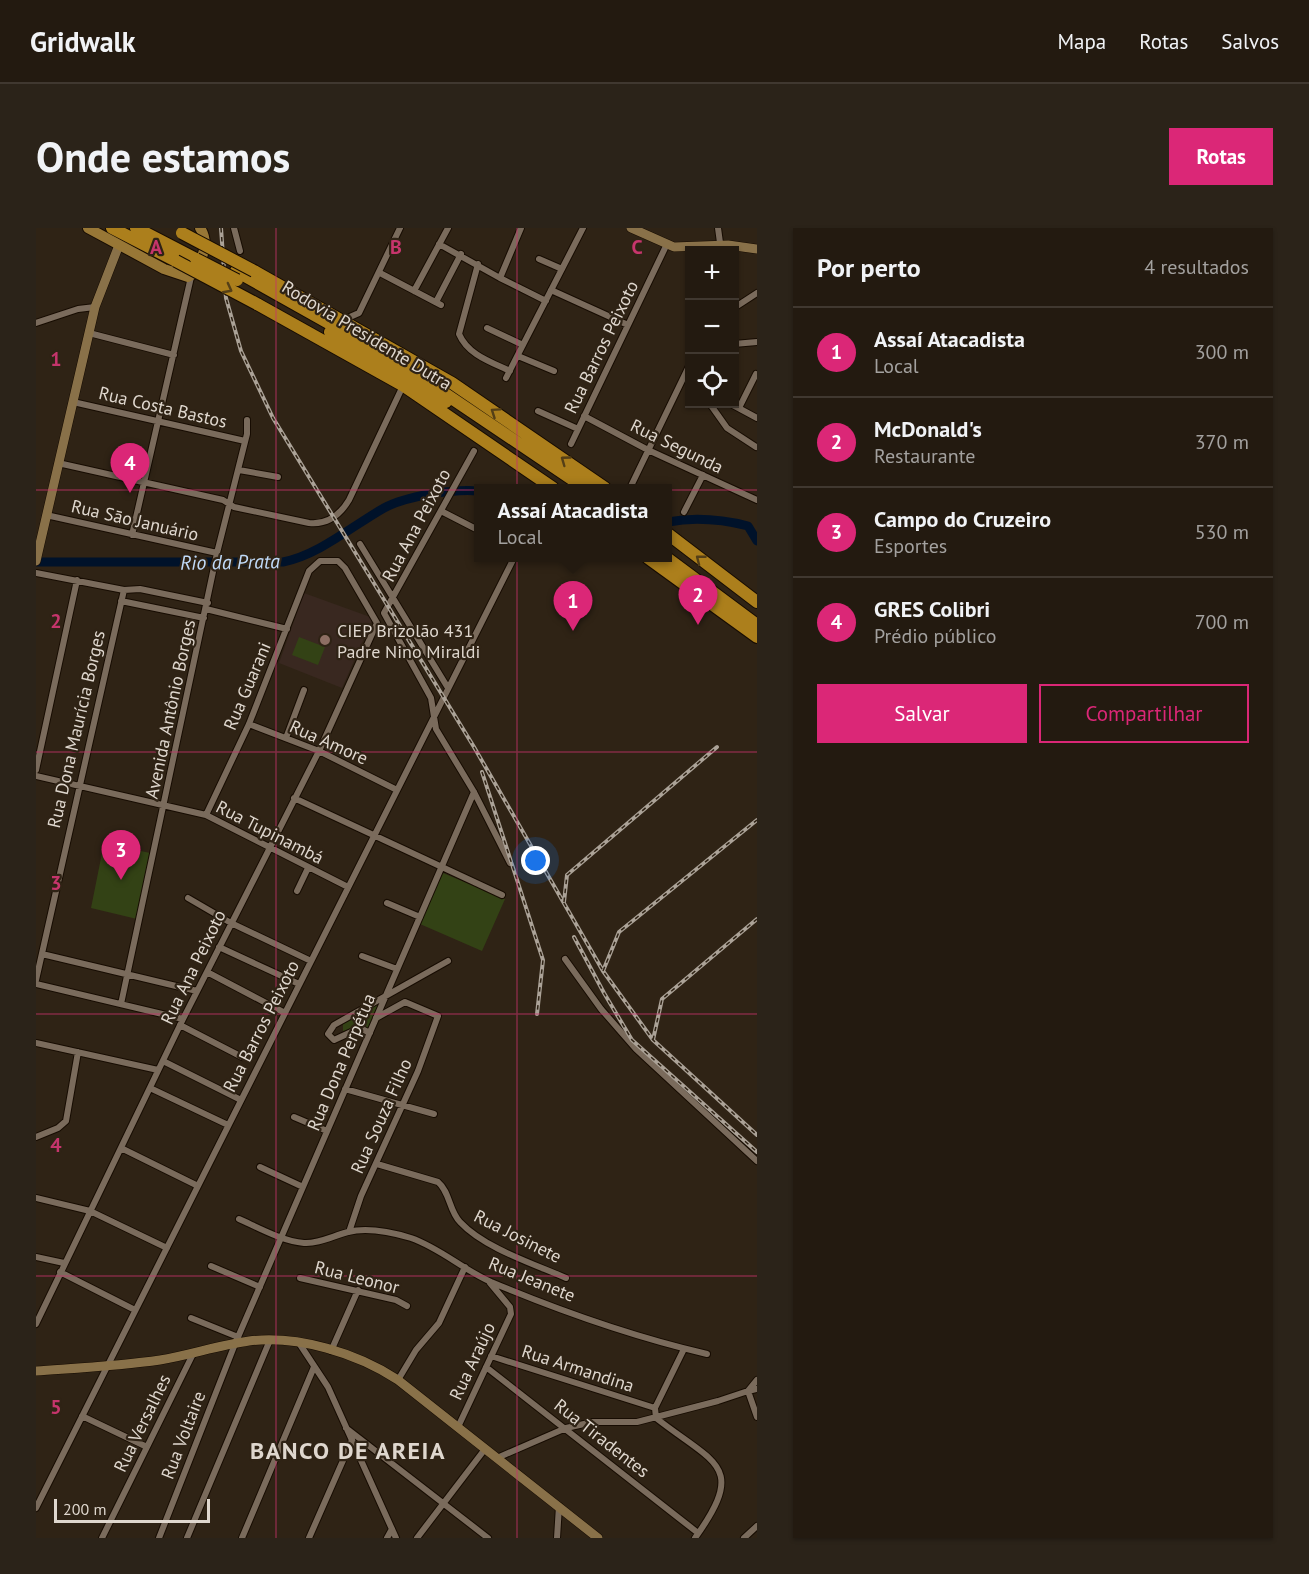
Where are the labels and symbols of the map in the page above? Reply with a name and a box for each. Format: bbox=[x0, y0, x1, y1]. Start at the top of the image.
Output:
text: A bbox=[150, 234, 163, 260]
text: B bbox=[390, 234, 402, 260]
text: C bbox=[631, 234, 643, 260]
street label: Rodovia Presidente Dutra bbox=[278, 275, 456, 395]
street label: Rua Barros Peixoto bbox=[559, 277, 643, 417]
one-way arrow bbox=[222, 282, 233, 293]
text: 1 bbox=[50, 346, 62, 372]
street label: Rua Costa Bastos bbox=[97, 381, 229, 433]
one-way arrow bbox=[491, 408, 502, 419]
street label: Rua Segunda bbox=[627, 414, 727, 478]
pin: 4 bbox=[110, 444, 149, 493]
one-way arrow bbox=[561, 456, 572, 467]
street label: Rua Ana Peixoto bbox=[377, 464, 455, 586]
street label: Rua Sāo Januário bbox=[69, 494, 201, 546]
water label: Rio da Prata bbox=[180, 548, 280, 576]
one-way arrow bbox=[696, 555, 707, 566]
pin: 2 bbox=[678, 576, 718, 625]
pin: 1 bbox=[554, 582, 592, 631]
text: 2 bbox=[50, 608, 62, 634]
street label: Avenida Antônio Borges bbox=[140, 617, 200, 801]
place label: CIEP Brizolão 431 Padre Nino Miraldi bbox=[337, 619, 480, 663]
street label: Rua Dona Maurícia Borges bbox=[42, 628, 110, 830]
marker: CIEP Brizolão 431 Padre Nino Miraldi bbox=[318, 633, 332, 647]
street label: Rua Guarani bbox=[218, 639, 276, 733]
street label: Rua Amore bbox=[286, 715, 372, 769]
street label: Rua Tupinambá bbox=[212, 795, 328, 869]
pin: 3 bbox=[102, 830, 140, 880]
your location bbox=[521, 846, 550, 875]
text: 3 bbox=[50, 870, 62, 896]
street label: Rua Ana Peixoto bbox=[155, 906, 231, 1028]
street label: Rua Barros Peixoto bbox=[218, 956, 304, 1096]
street label: Rua Dona Perpétua bbox=[302, 990, 380, 1134]
street label: Rua Souza Filho bbox=[345, 1055, 417, 1177]
text: 4 bbox=[50, 1132, 62, 1158]
street label: Rua Josinete bbox=[470, 1204, 566, 1268]
street label: Rua Jeanete bbox=[485, 1251, 579, 1307]
street label: Rua Leonor bbox=[312, 1255, 402, 1299]
street label: Rua Araújo bbox=[444, 1318, 500, 1404]
street label: Rua Armandina bbox=[519, 1339, 637, 1397]
street label: Rua Versalhes bbox=[108, 1370, 176, 1476]
street label: Rua Voltaire bbox=[156, 1388, 210, 1482]
text: 5 bbox=[50, 1394, 62, 1420]
street label: Rua Tiradentes bbox=[550, 1394, 654, 1482]
district label: BANCO DE AREIA bbox=[250, 1435, 446, 1466]
scale bar bbox=[54, 1496, 210, 1524]

